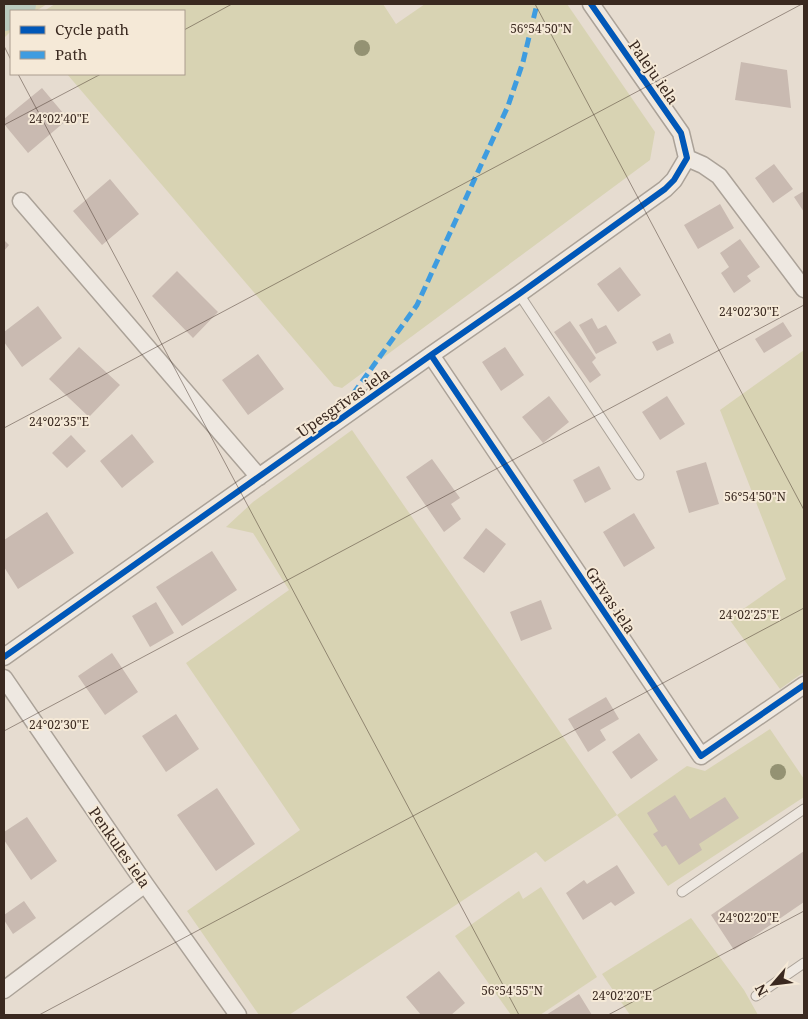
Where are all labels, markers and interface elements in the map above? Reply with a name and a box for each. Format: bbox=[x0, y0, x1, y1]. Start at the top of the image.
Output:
legend bbox=[10, 10, 185, 75]
text: Cycle path bbox=[55, 19, 130, 39]
text: 56°54'50"N bbox=[510, 20, 572, 37]
street label: Paleju iela bbox=[625, 36, 683, 108]
text: Path bbox=[55, 44, 88, 64]
text: 24°02'40"E bbox=[29, 110, 89, 127]
text: 24°02'30"E bbox=[719, 303, 779, 320]
street label: Upesgrīvas iela bbox=[293, 363, 393, 441]
text: 24°02'35"E bbox=[29, 413, 89, 430]
text: 56°54'50"N bbox=[724, 488, 786, 505]
street label: Grīvas iela bbox=[581, 563, 641, 637]
text: 24°02'25"E bbox=[719, 606, 779, 623]
text: 24°02'30"E bbox=[29, 716, 89, 733]
street label: Penkules iela bbox=[85, 803, 155, 891]
text: 24°02'20"E bbox=[719, 909, 779, 926]
north arrow bbox=[748, 959, 798, 1009]
text: N bbox=[750, 981, 772, 1000]
text: 56°54'55"N bbox=[481, 982, 543, 999]
text: 24°02'20"E bbox=[592, 987, 652, 1004]

